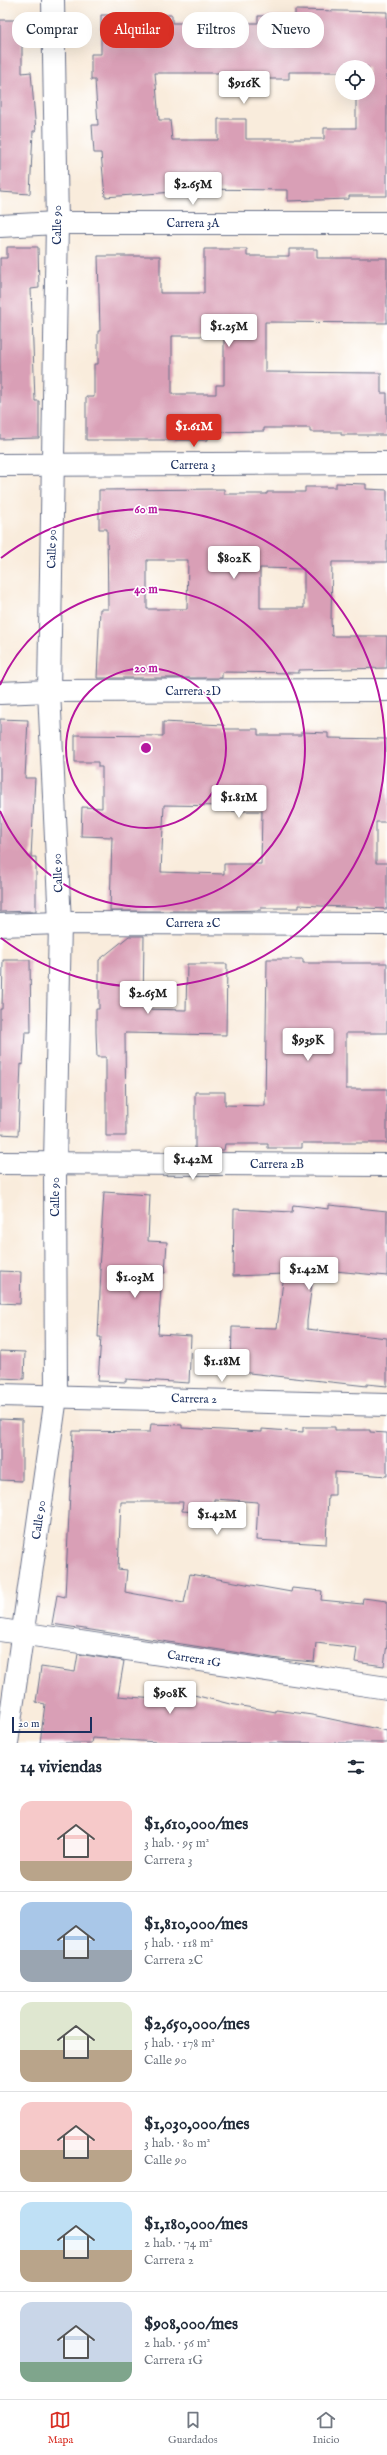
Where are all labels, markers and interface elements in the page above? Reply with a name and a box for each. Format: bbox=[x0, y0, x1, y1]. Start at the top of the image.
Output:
chip: Comprar bbox=[12, 12, 92, 48]
chip: Alquilar bbox=[100, 12, 174, 48]
chip: Filtros bbox=[182, 12, 249, 48]
chip: Nuevo bbox=[257, 12, 324, 48]
map controls bbox=[335, 60, 375, 100]
button: locate bbox=[335, 60, 375, 100]
pin: $916K bbox=[216, 71, 272, 105]
text: $916K bbox=[228, 75, 260, 92]
pin: $2.65M bbox=[160, 172, 226, 206]
text: $2.65M bbox=[174, 176, 212, 193]
street label: Calle 90 bbox=[50, 205, 65, 245]
street label: Carrera 3A bbox=[167, 216, 220, 231]
pin: $1.25M bbox=[196, 314, 262, 348]
text: $1.25M bbox=[210, 318, 248, 335]
pin: $1.61M bbox=[161, 414, 227, 448]
text: $1.61M bbox=[175, 418, 213, 435]
street label: Carrera 3 bbox=[171, 458, 215, 473]
text: 60 m bbox=[135, 502, 158, 517]
street label: Calle 90 bbox=[44, 529, 60, 569]
pin: $802K bbox=[206, 546, 262, 580]
text: $802K bbox=[217, 550, 251, 567]
text: 40 m bbox=[134, 582, 159, 597]
text: 20 m bbox=[134, 661, 158, 676]
street label: Carrera 2D bbox=[165, 684, 221, 699]
centre of rings bbox=[139, 741, 153, 755]
pin: $1.81M bbox=[206, 785, 272, 819]
text: $1.81M bbox=[221, 789, 258, 806]
street label: Calle 90 bbox=[49, 853, 67, 893]
street label: Carrera 2C bbox=[166, 916, 221, 931]
pin: $2.65M bbox=[115, 981, 181, 1015]
text: $2.65M bbox=[129, 985, 167, 1002]
pin: $939K bbox=[280, 1028, 336, 1062]
text: $939K bbox=[292, 1032, 324, 1049]
pin: $1.42M bbox=[160, 1147, 226, 1181]
text: $1.42M bbox=[173, 1151, 213, 1168]
street label: Carrera 2B bbox=[250, 1157, 304, 1172]
street label: Calle 90 bbox=[48, 1177, 63, 1217]
pin: $1.42M bbox=[276, 1257, 342, 1291]
text: $1.42M bbox=[289, 1261, 329, 1278]
pin: $1.03M bbox=[102, 1265, 168, 1299]
text: $1.03M bbox=[116, 1269, 154, 1286]
pin: $1.18M bbox=[189, 1349, 255, 1383]
text: $1.18M bbox=[204, 1353, 241, 1370]
street label: Carrera 2 bbox=[171, 1391, 217, 1407]
street label: Calle 90 bbox=[29, 1499, 49, 1541]
pin: $1.42M bbox=[184, 1502, 250, 1536]
text: $1.42M bbox=[197, 1506, 237, 1523]
street label: Carrera 1G bbox=[166, 1647, 222, 1671]
pin: $908K bbox=[142, 1681, 198, 1715]
text: $908K bbox=[153, 1685, 187, 1702]
scale bar bbox=[12, 1715, 92, 1734]
text: 20 m bbox=[18, 1717, 39, 1731]
icon: filters bbox=[345, 1756, 367, 1778]
text: 14 viviendas bbox=[20, 1757, 102, 1778]
text: $1,610,000/mes bbox=[144, 1814, 248, 1835]
icon: home bbox=[52, 1817, 100, 1865]
text: 3 hab. · 95 m² bbox=[144, 1835, 209, 1852]
text: Carrera 3 bbox=[144, 1852, 193, 1869]
text: $1,810,000/mes bbox=[144, 1914, 248, 1935]
icon: home bbox=[52, 1918, 100, 1966]
text: 5 hab. · 118 m² bbox=[144, 1935, 214, 1952]
text: Carrera 2C bbox=[144, 1952, 203, 1969]
text: $2,650,000/mes bbox=[144, 2014, 250, 2035]
icon: home bbox=[52, 2018, 100, 2066]
text: 5 hab. · 178 m² bbox=[144, 2035, 215, 2052]
text: Calle 90 bbox=[144, 2052, 187, 2069]
text: $1,030,000/mes bbox=[144, 2114, 250, 2135]
icon: home bbox=[52, 2118, 100, 2166]
text: 3 hab. · 80 m² bbox=[144, 2135, 211, 2152]
text: Calle 90 bbox=[144, 2152, 187, 2169]
text: $1,180,000/mes bbox=[144, 2214, 248, 2235]
icon: home bbox=[52, 2218, 100, 2266]
text: 2 hab. · 74 m² bbox=[144, 2235, 213, 2252]
text: Carrera 2 bbox=[144, 2252, 194, 2269]
text: $908,000/mes bbox=[144, 2314, 238, 2335]
icon: home bbox=[52, 2318, 100, 2366]
text: 2 hab. · 56 m² bbox=[144, 2335, 210, 2352]
text: Carrera 1G bbox=[144, 2352, 203, 2369]
tab: Mapa bbox=[47, 2409, 73, 2447]
tab: Guardados bbox=[168, 2409, 218, 2447]
tab: Inicio bbox=[313, 2409, 340, 2447]

